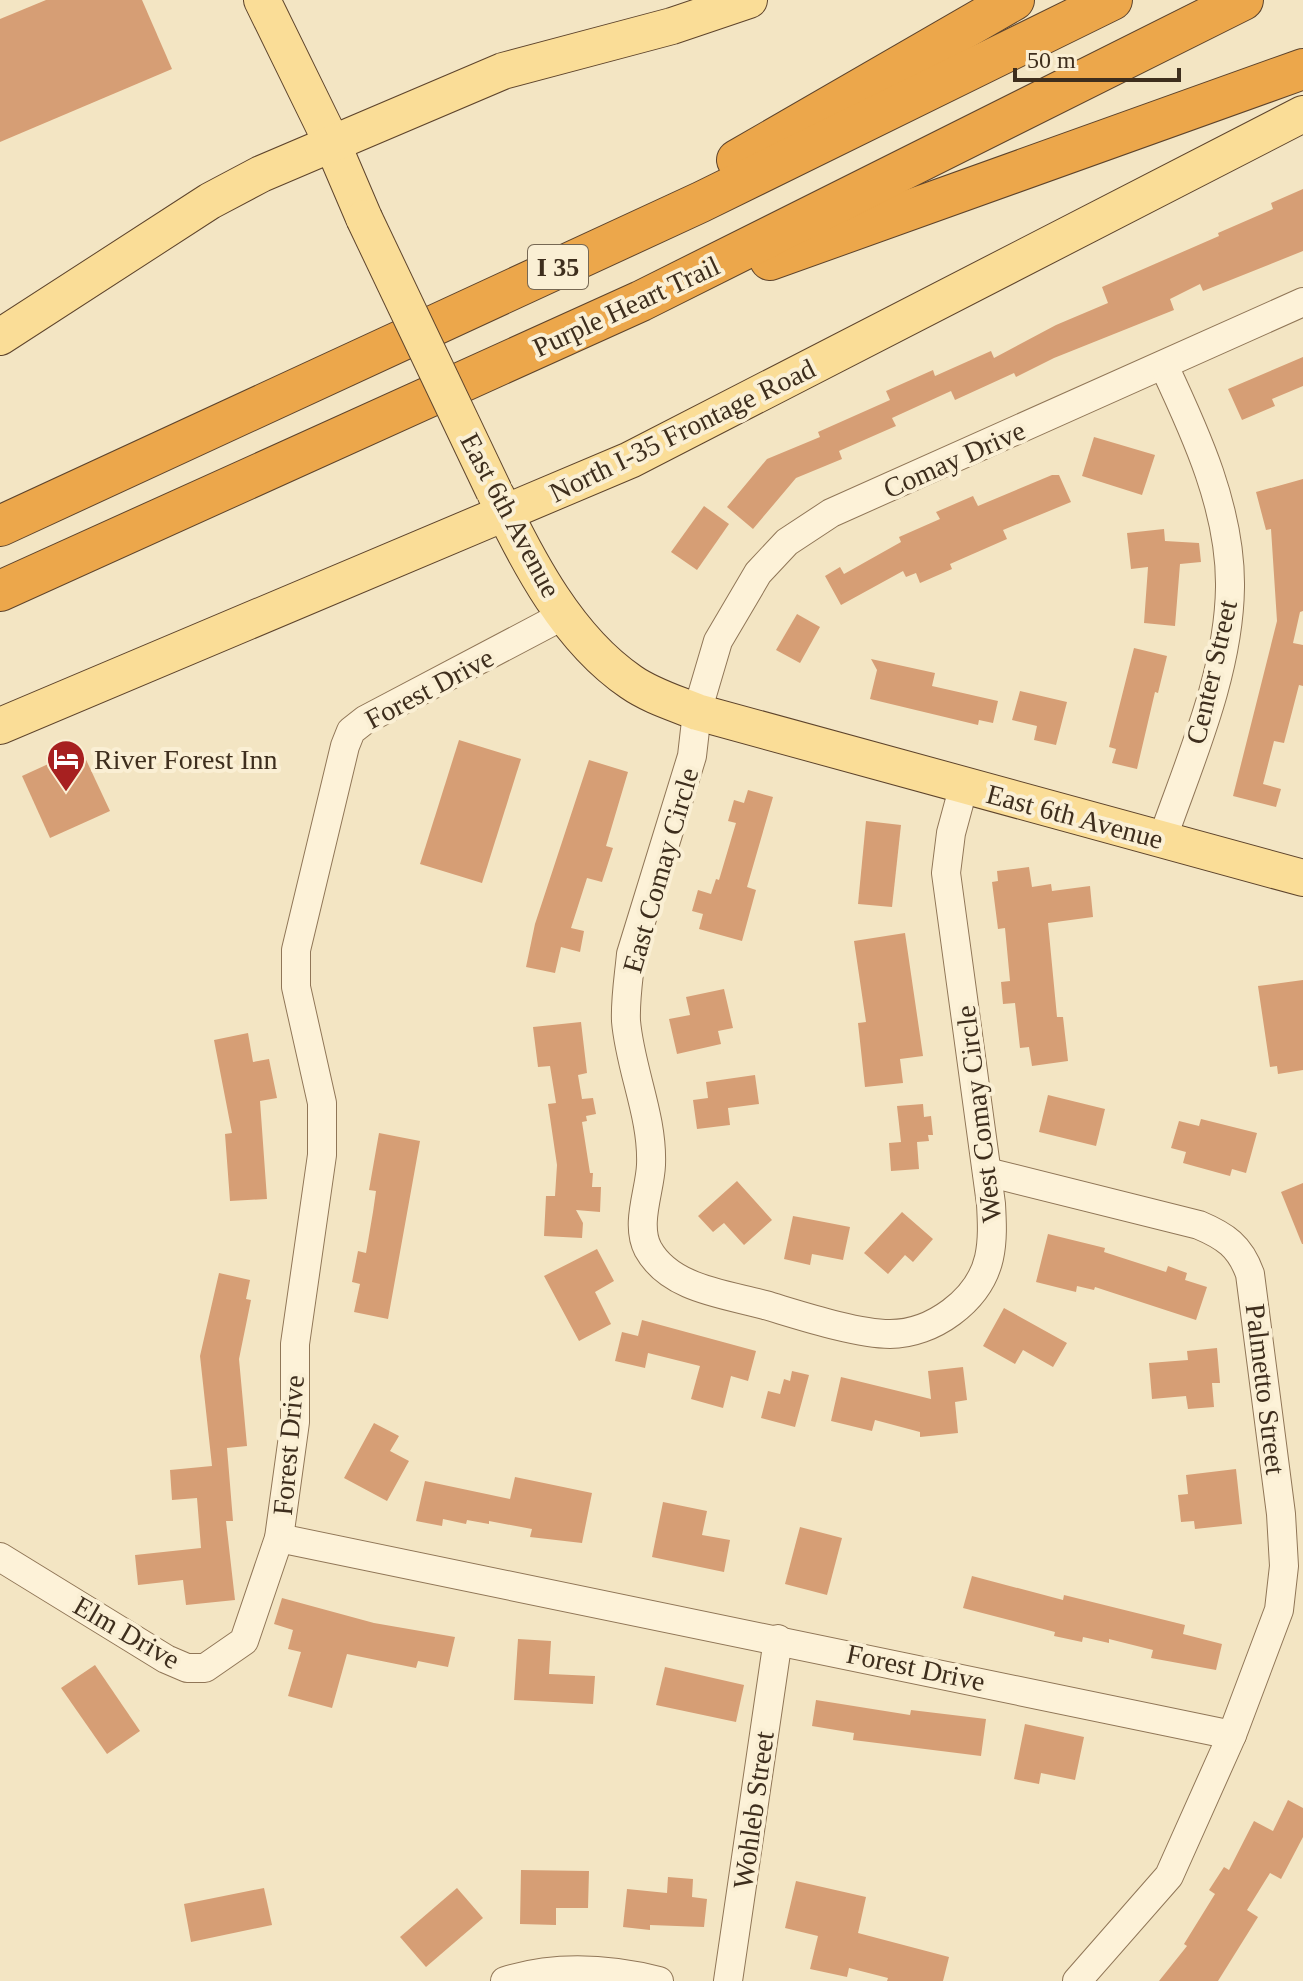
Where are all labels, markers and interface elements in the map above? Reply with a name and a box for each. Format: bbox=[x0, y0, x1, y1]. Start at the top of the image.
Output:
scale bar bbox=[1015, 32, 1179, 82]
text: 50 m bbox=[1027, 47, 1076, 73]
road number: I 35 bbox=[528, 245, 588, 289]
street label: Purple Heart Trail bbox=[528, 250, 725, 363]
street label: North I-35 Frontage Road bbox=[544, 353, 820, 508]
street label: Comay Drive bbox=[879, 414, 1030, 504]
street label: East 6th Avenue bbox=[454, 428, 567, 603]
street label: Center Street bbox=[1180, 597, 1243, 747]
street label: Forest Drive bbox=[360, 642, 499, 735]
hotel icon: River Forest Inn bbox=[45, 738, 87, 793]
place label: River Forest Inn bbox=[94, 744, 278, 775]
street label: East Comay Circle bbox=[616, 764, 705, 976]
street label: East 6th Avenue bbox=[983, 778, 1167, 855]
street label: West Comay Circle bbox=[950, 1004, 1007, 1224]
street label: Palmetto Street bbox=[1240, 1302, 1291, 1476]
street label: Forest Drive bbox=[267, 1374, 310, 1517]
street label: Elm Drive bbox=[68, 1590, 185, 1675]
street label: Forest Drive bbox=[844, 1638, 988, 1697]
street label: Wohleb Street bbox=[727, 1729, 780, 1891]

